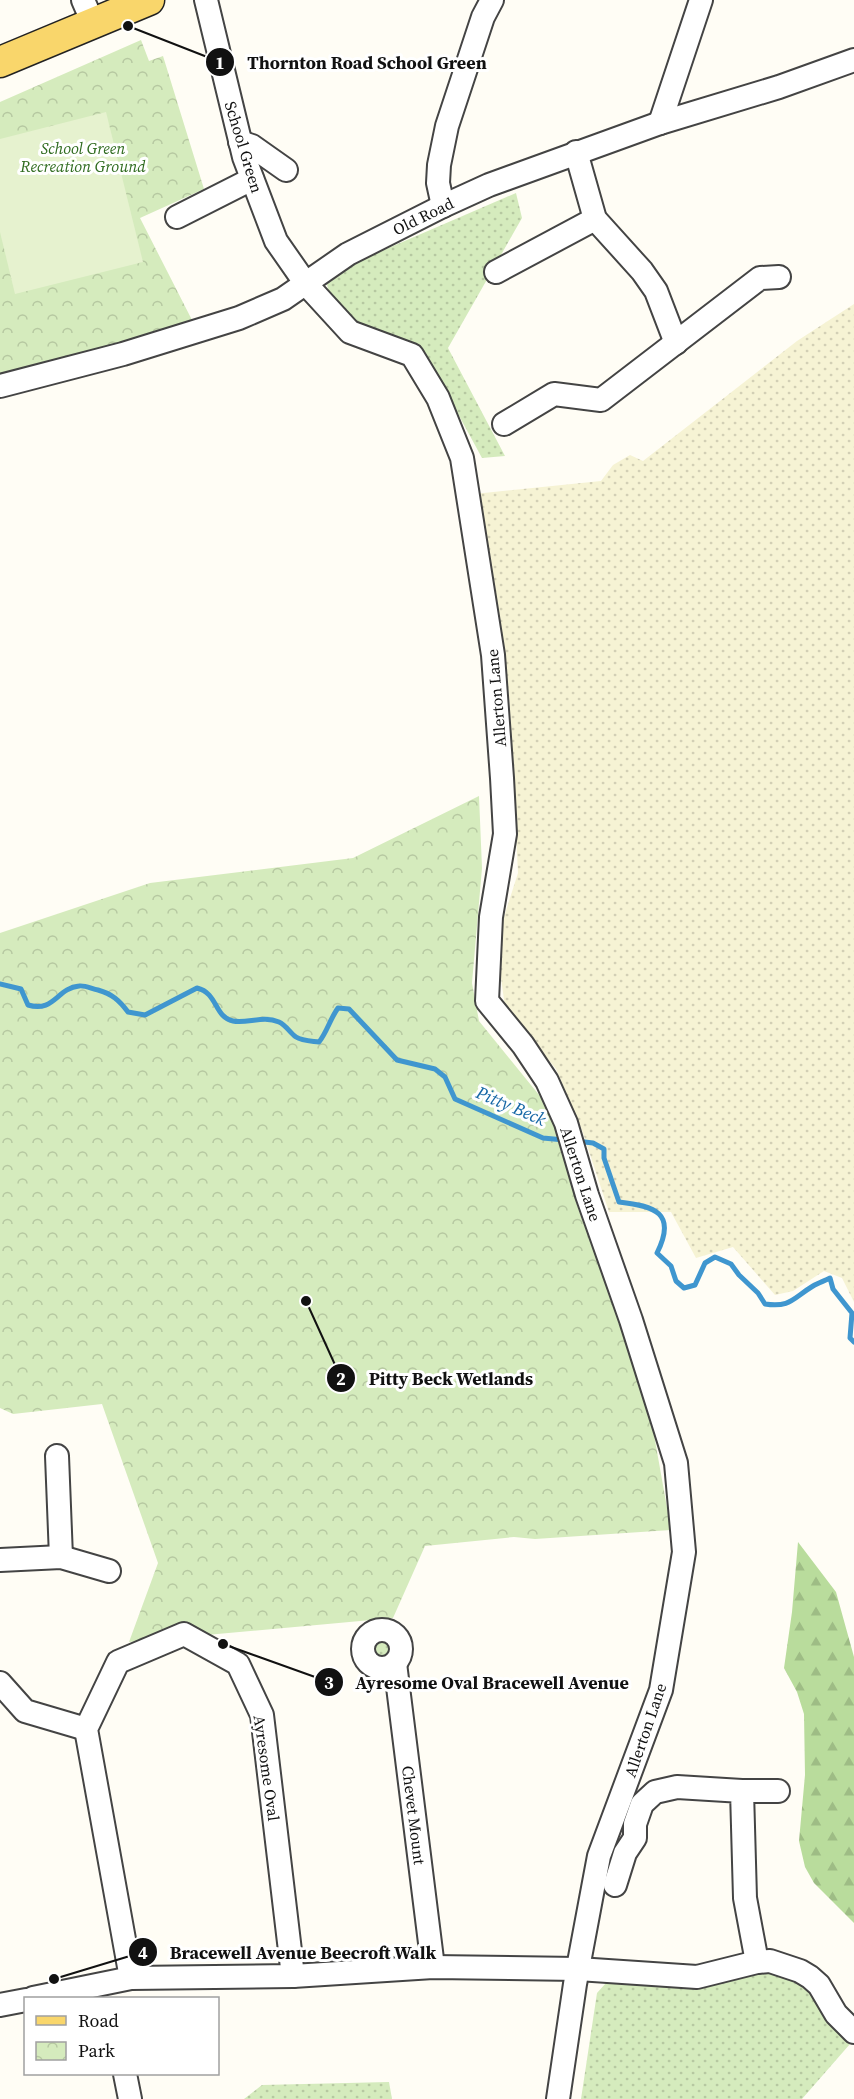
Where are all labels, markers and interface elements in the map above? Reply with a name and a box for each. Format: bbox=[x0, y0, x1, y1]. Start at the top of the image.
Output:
callout: Thornton Road School Green bbox=[205, 44, 499, 80]
text: 1 bbox=[215, 50, 225, 75]
text: Thornton Road School Green bbox=[247, 50, 487, 75]
street label: School Green bbox=[220, 98, 268, 196]
park label: School Green Recreation Ground bbox=[19, 137, 146, 177]
street label: Old Road bbox=[389, 192, 457, 240]
street label: Allerton Lane bbox=[481, 648, 511, 748]
water label: Pitty Beck bbox=[471, 1079, 551, 1132]
street label: Allerton Lane bbox=[555, 1124, 607, 1224]
callout: Pitty Beck Wetlands bbox=[326, 1360, 545, 1396]
text: 2 bbox=[336, 1366, 346, 1391]
text: Pitty Beck Wetlands bbox=[369, 1366, 533, 1391]
callout: Ayresome Oval Bracewell Avenue bbox=[314, 1664, 641, 1700]
text: 3 bbox=[324, 1670, 334, 1695]
text: Ayresome Oval Bracewell Avenue bbox=[355, 1670, 629, 1695]
street label: Allerton Lane bbox=[619, 1680, 671, 1780]
street label: Ayresome Oval bbox=[249, 1714, 285, 1823]
street label: Chevet Mount bbox=[397, 1764, 431, 1866]
callout: Bracewell Avenue Beecroft Walk bbox=[128, 1934, 448, 1970]
text: 4 bbox=[138, 1940, 148, 1965]
text: Bracewell Avenue Beecroft Walk bbox=[170, 1940, 436, 1965]
legend bbox=[24, 1997, 219, 2075]
text: Road bbox=[78, 2008, 119, 2033]
text: Park bbox=[78, 2038, 115, 2063]

